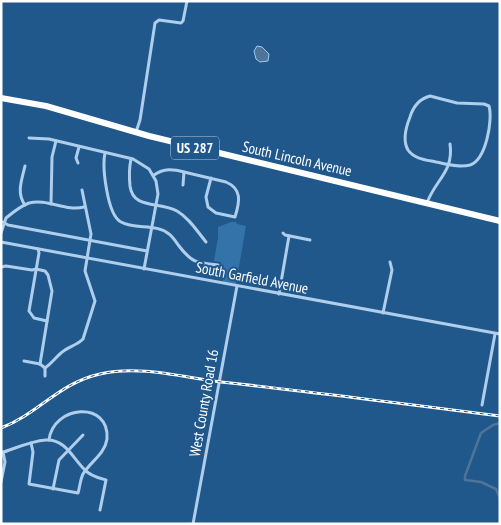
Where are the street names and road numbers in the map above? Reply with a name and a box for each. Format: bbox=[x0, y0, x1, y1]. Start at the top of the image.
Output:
road number: US 287 bbox=[171, 136, 219, 160]
street label: South Lincoln Avenue bbox=[241, 137, 354, 180]
street label: South Garfield Avenue bbox=[194, 257, 310, 298]
street label: West County Road 16 bbox=[185, 347, 222, 458]

